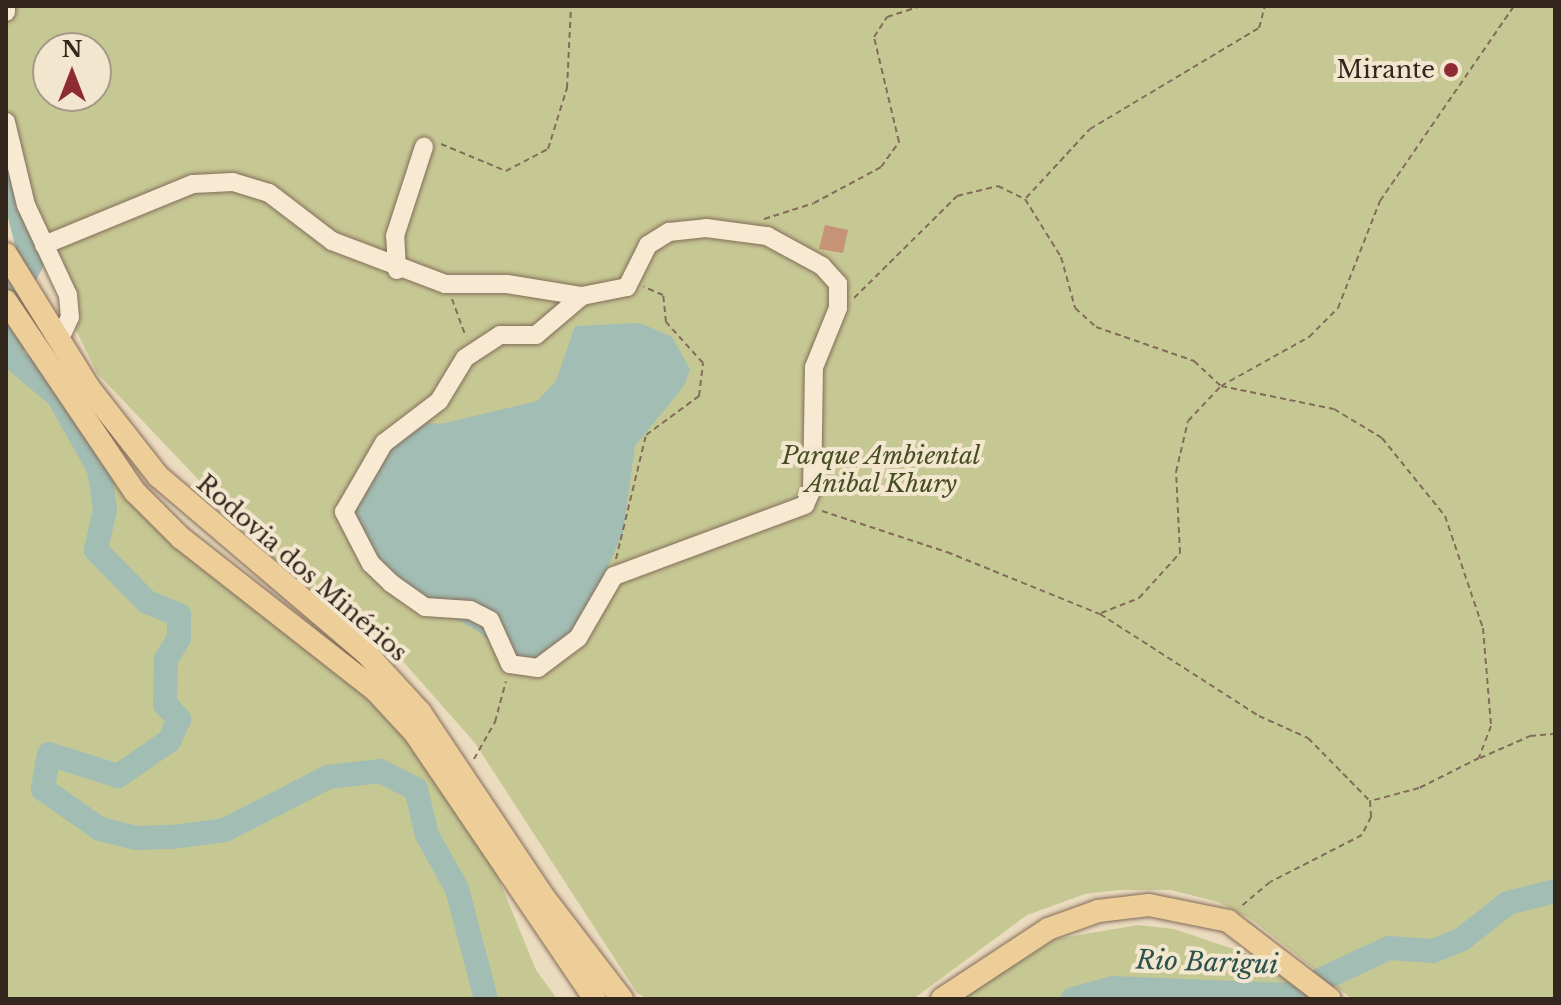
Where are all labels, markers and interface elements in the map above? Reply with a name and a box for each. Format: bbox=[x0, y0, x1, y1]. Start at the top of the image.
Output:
north arrow bbox=[32, 32, 112, 112]
text: N bbox=[62, 36, 82, 63]
place label: Mirante bbox=[1337, 56, 1435, 84]
marker: Mirante bbox=[1442, 61, 1460, 79]
park label: Parque Ambiental Anibal Khury bbox=[781, 442, 981, 498]
street label: Rodovia dos Minérios bbox=[191, 469, 413, 667]
water label: Rio Barigui bbox=[1135, 945, 1279, 981]

